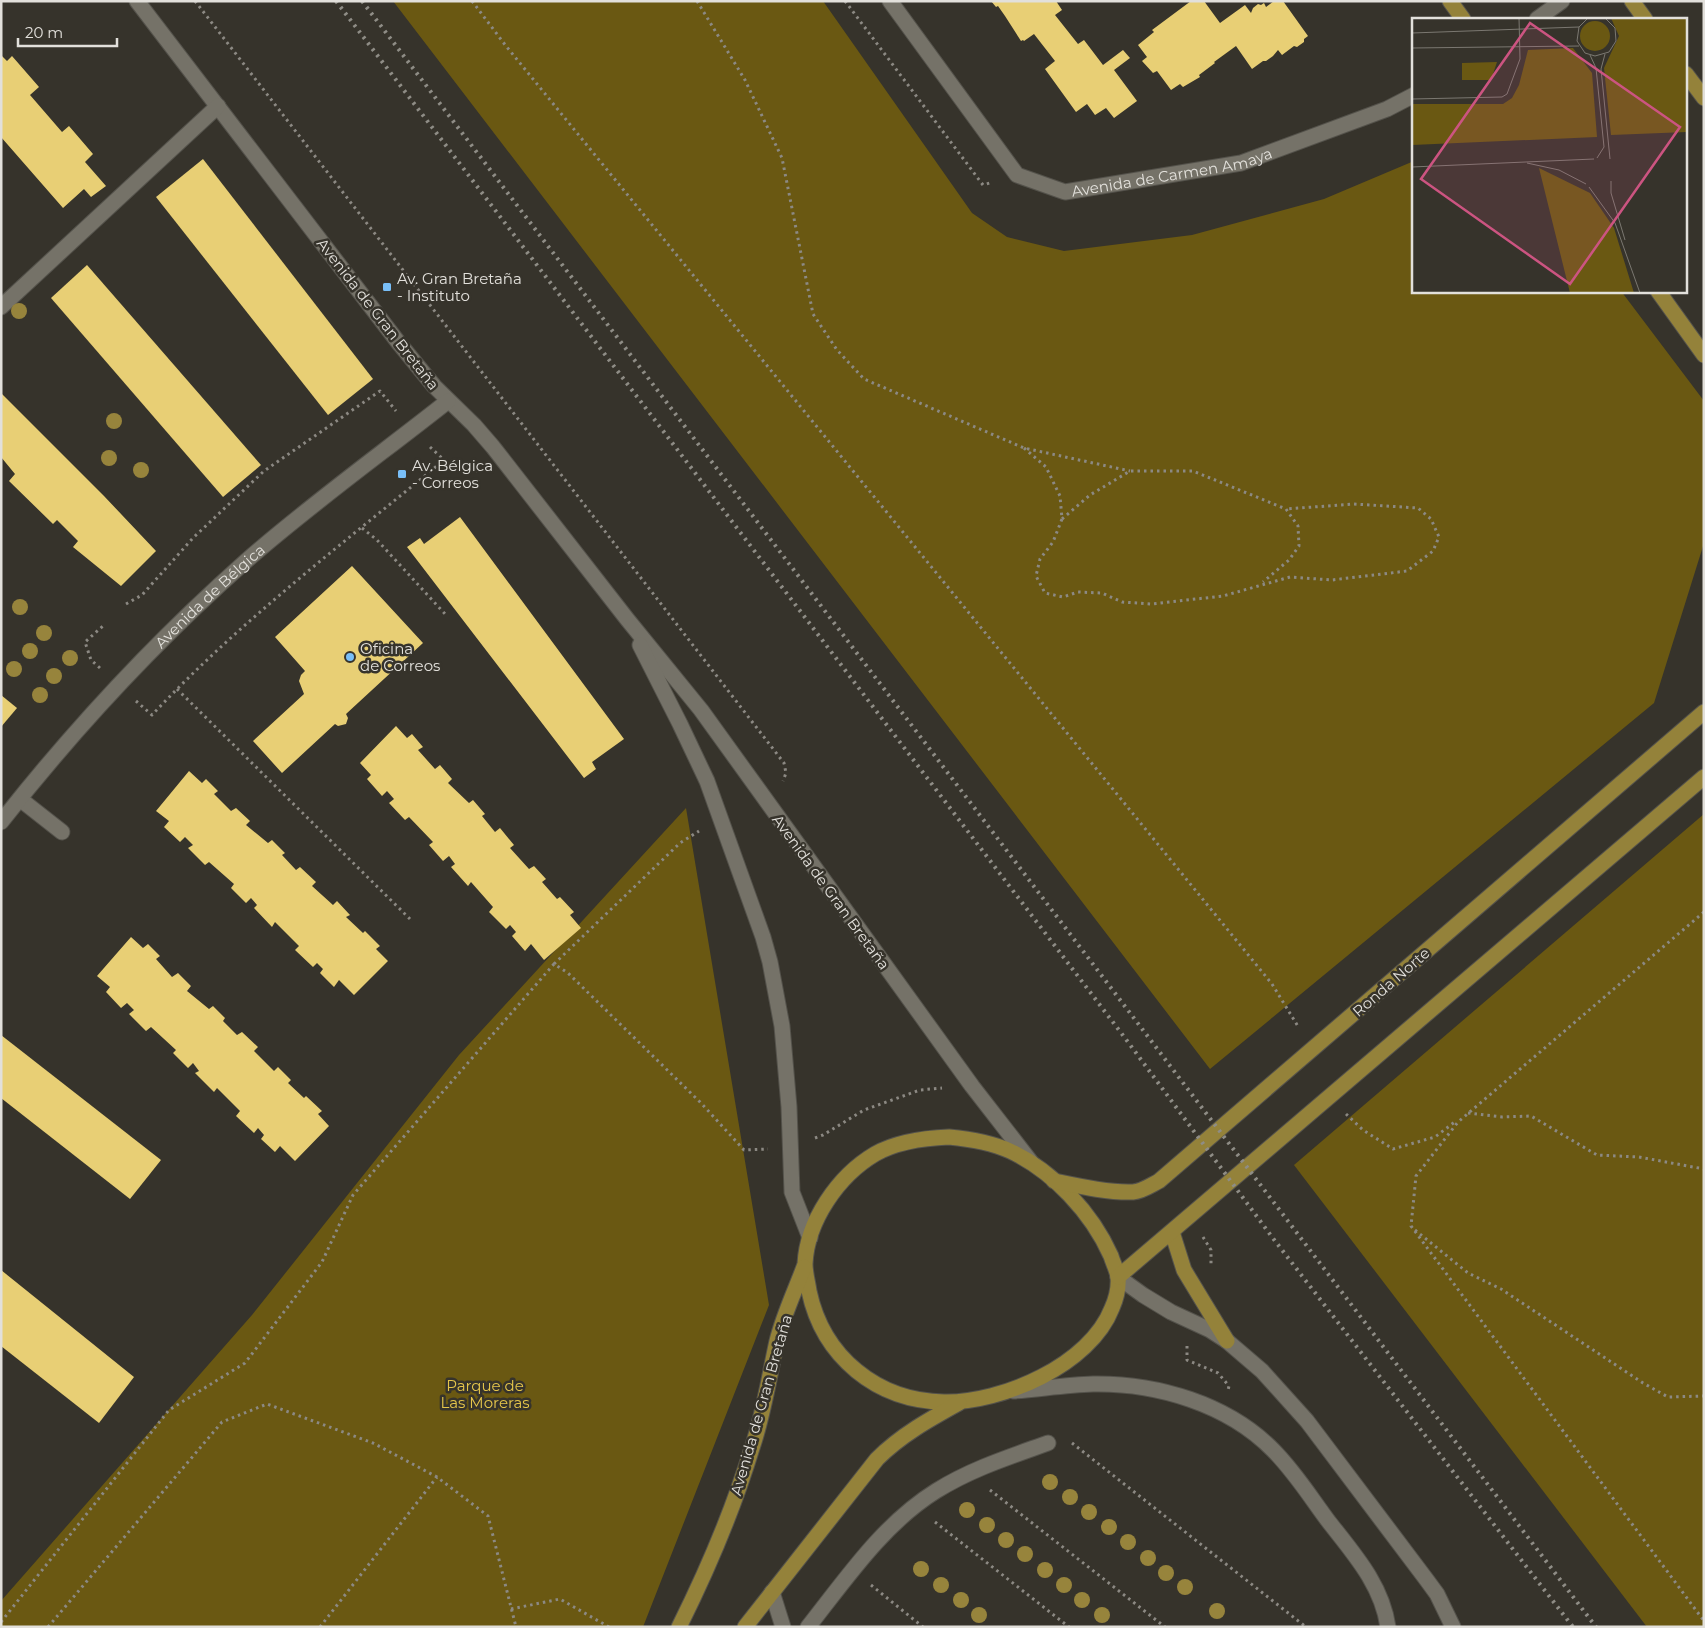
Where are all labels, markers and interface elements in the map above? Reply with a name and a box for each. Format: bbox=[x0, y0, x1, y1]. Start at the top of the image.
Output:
scale bar bbox=[18, 15, 116, 47]
inset map bbox=[1412, 18, 1688, 292]
text: 20 m bbox=[25, 23, 63, 42]
street label: Avenida de Carmen Amaya bbox=[1070, 143, 1275, 200]
street label: Avenida de Gran Bretaña bbox=[313, 234, 443, 394]
place label: Av. Gran Bretaña - Instituto bbox=[397, 269, 522, 305]
marker: Av. Gran Bretaña - Instituto bbox=[381, 281, 393, 293]
place label: Av. Bélgica - Correos bbox=[412, 456, 493, 492]
marker: Av. Bélgica - Correos bbox=[396, 468, 408, 480]
street label: Avenida de Bélgica bbox=[150, 540, 268, 652]
place label: Oficina de Correos bbox=[360, 639, 440, 675]
marker: Oficina de Correos bbox=[344, 651, 356, 663]
street label: Avenida de Gran Bretaña bbox=[768, 811, 894, 973]
street label: Ronda Norte bbox=[1349, 943, 1433, 1021]
street label: Avenida de Gran Bretaña bbox=[726, 1312, 796, 1498]
park label: Parque de Las Moreras bbox=[440, 1376, 530, 1412]

